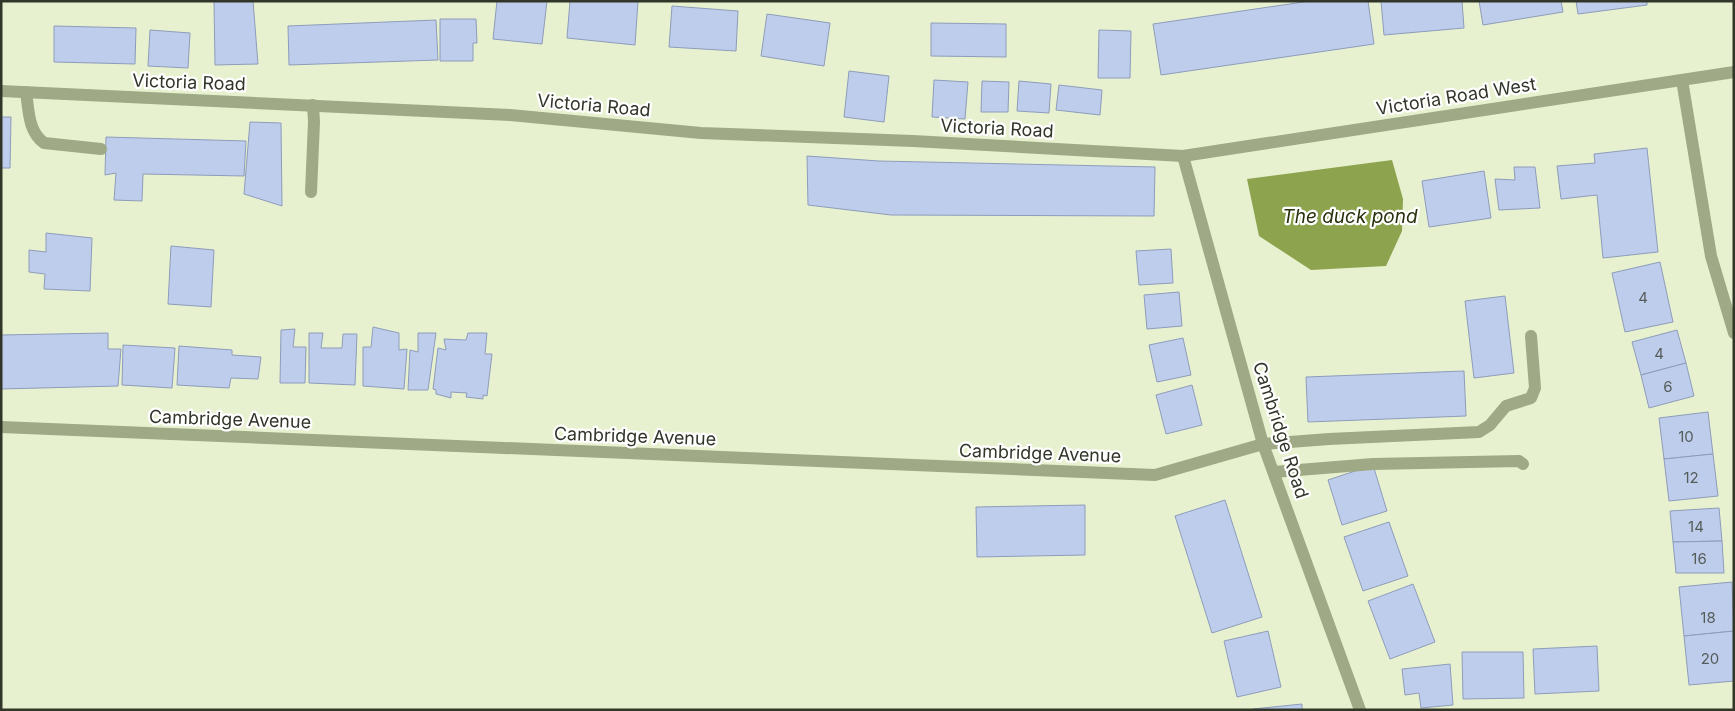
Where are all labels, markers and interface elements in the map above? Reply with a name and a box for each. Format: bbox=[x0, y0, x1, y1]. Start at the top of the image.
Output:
street label: Victoria Road bbox=[132, 70, 246, 94]
street label: Victoria Road West bbox=[1375, 73, 1537, 119]
street label: Victoria Road bbox=[537, 90, 651, 120]
street label: Victoria Road bbox=[940, 115, 1054, 141]
water label: The duck pond bbox=[1282, 205, 1418, 228]
house number: 4 bbox=[1638, 288, 1648, 307]
house number: 4 bbox=[1654, 344, 1664, 363]
street label: Cambridge Road bbox=[1249, 359, 1313, 501]
house number: 6 bbox=[1663, 377, 1673, 396]
street label: Cambridge Avenue bbox=[149, 406, 311, 432]
street label: Cambridge Avenue bbox=[554, 423, 716, 449]
house number: 10 bbox=[1678, 427, 1694, 446]
street label: Cambridge Avenue bbox=[959, 440, 1121, 466]
house number: 12 bbox=[1683, 468, 1699, 487]
house number: 14 bbox=[1688, 517, 1704, 536]
house number: 16 bbox=[1691, 549, 1707, 568]
house number: 18 bbox=[1700, 608, 1716, 627]
house number: 20 bbox=[1701, 649, 1719, 668]

